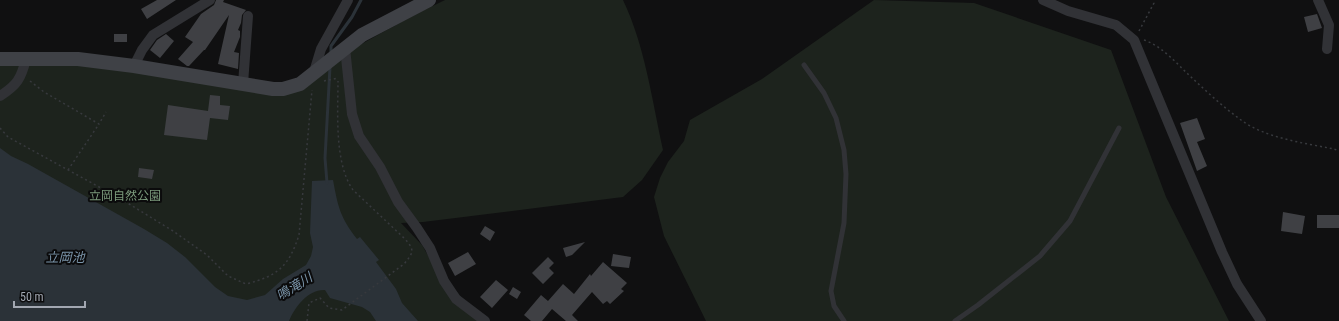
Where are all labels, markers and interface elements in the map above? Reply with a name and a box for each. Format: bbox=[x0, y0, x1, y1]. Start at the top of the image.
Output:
park label: 立岡自然公園 bbox=[89, 189, 161, 203]
water label: 立岡池 bbox=[45, 250, 86, 265]
water label: 鳴滝川 bbox=[274, 269, 316, 303]
scale bar bbox=[14, 283, 85, 309]
text: 50 m bbox=[20, 290, 44, 304]

